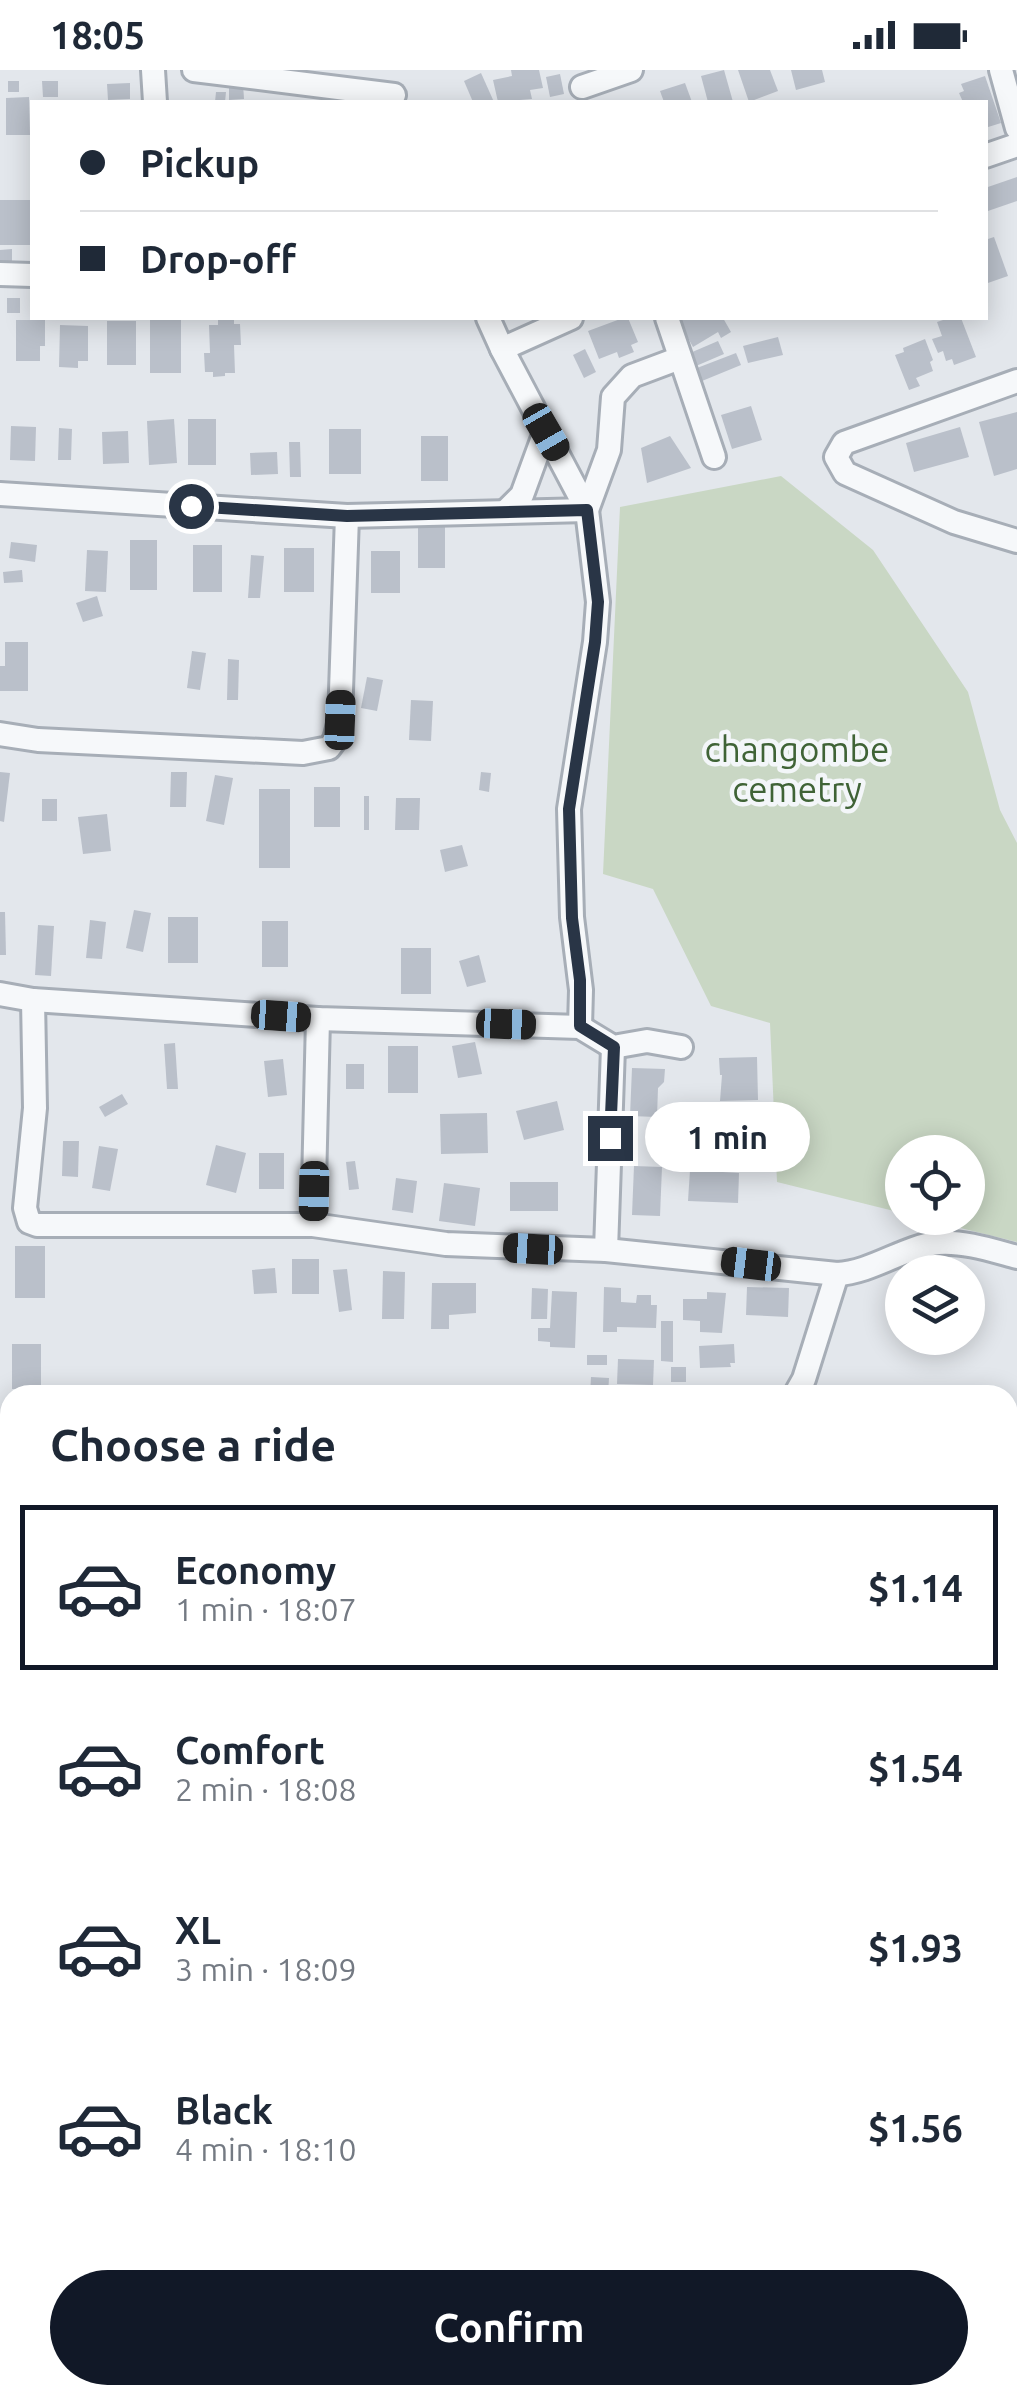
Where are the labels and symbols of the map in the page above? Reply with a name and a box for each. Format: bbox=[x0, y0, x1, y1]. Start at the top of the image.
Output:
car bbox=[518, 399, 574, 465]
route start bbox=[169, 484, 214, 529]
car bbox=[324, 689, 356, 751]
park label: changombe cemetry bbox=[705, 729, 889, 809]
car bbox=[250, 999, 312, 1033]
car bbox=[475, 1008, 537, 1040]
callout: 1 min bbox=[645, 1103, 810, 1173]
route end bbox=[588, 1116, 633, 1161]
car bbox=[298, 1161, 330, 1221]
car bbox=[502, 1232, 564, 1266]
car bbox=[719, 1245, 783, 1283]

